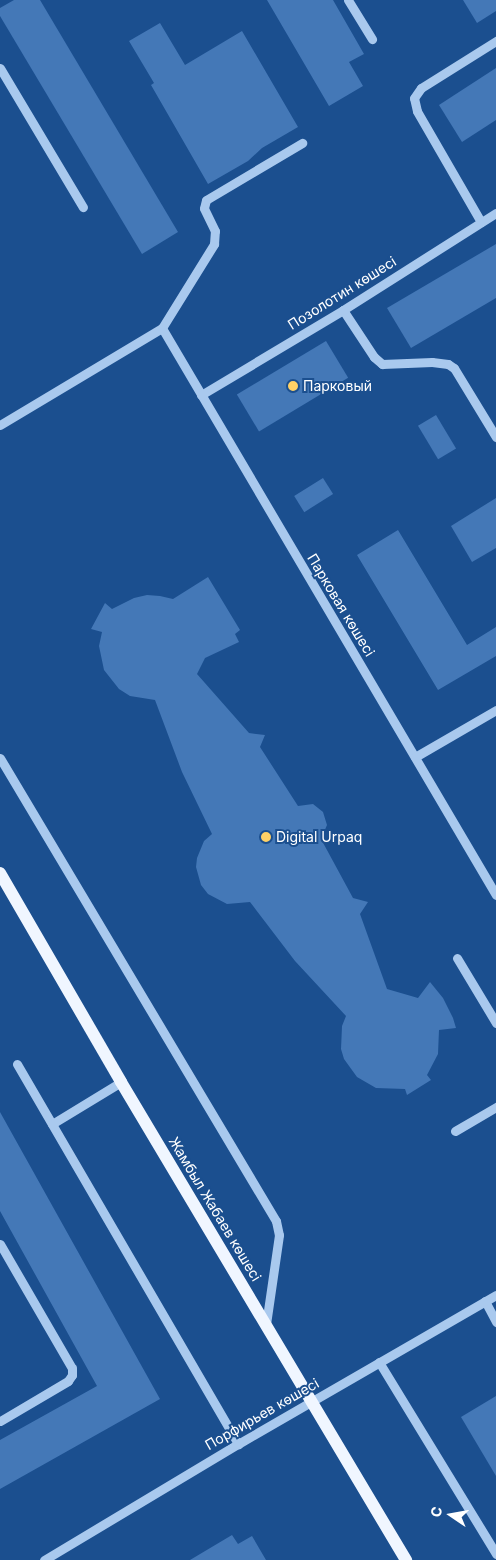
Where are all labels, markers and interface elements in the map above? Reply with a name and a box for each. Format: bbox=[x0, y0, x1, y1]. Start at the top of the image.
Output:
street label: Позолотин көшесі bbox=[285, 253, 399, 333]
place label: Парковый bbox=[303, 378, 372, 394]
marker: Парковый bbox=[287, 380, 299, 392]
street label: Парковая көшесі bbox=[304, 551, 378, 659]
place label: Digital Urpaq bbox=[276, 829, 362, 845]
marker: Digital Urpaq bbox=[260, 831, 272, 843]
street label: Жамбыл Жабаев көшесі bbox=[165, 1134, 265, 1284]
street label: Порфирьев көшесі bbox=[202, 1375, 322, 1453]
north arrow bbox=[426, 1490, 476, 1540]
text: С bbox=[426, 1505, 445, 1519]

